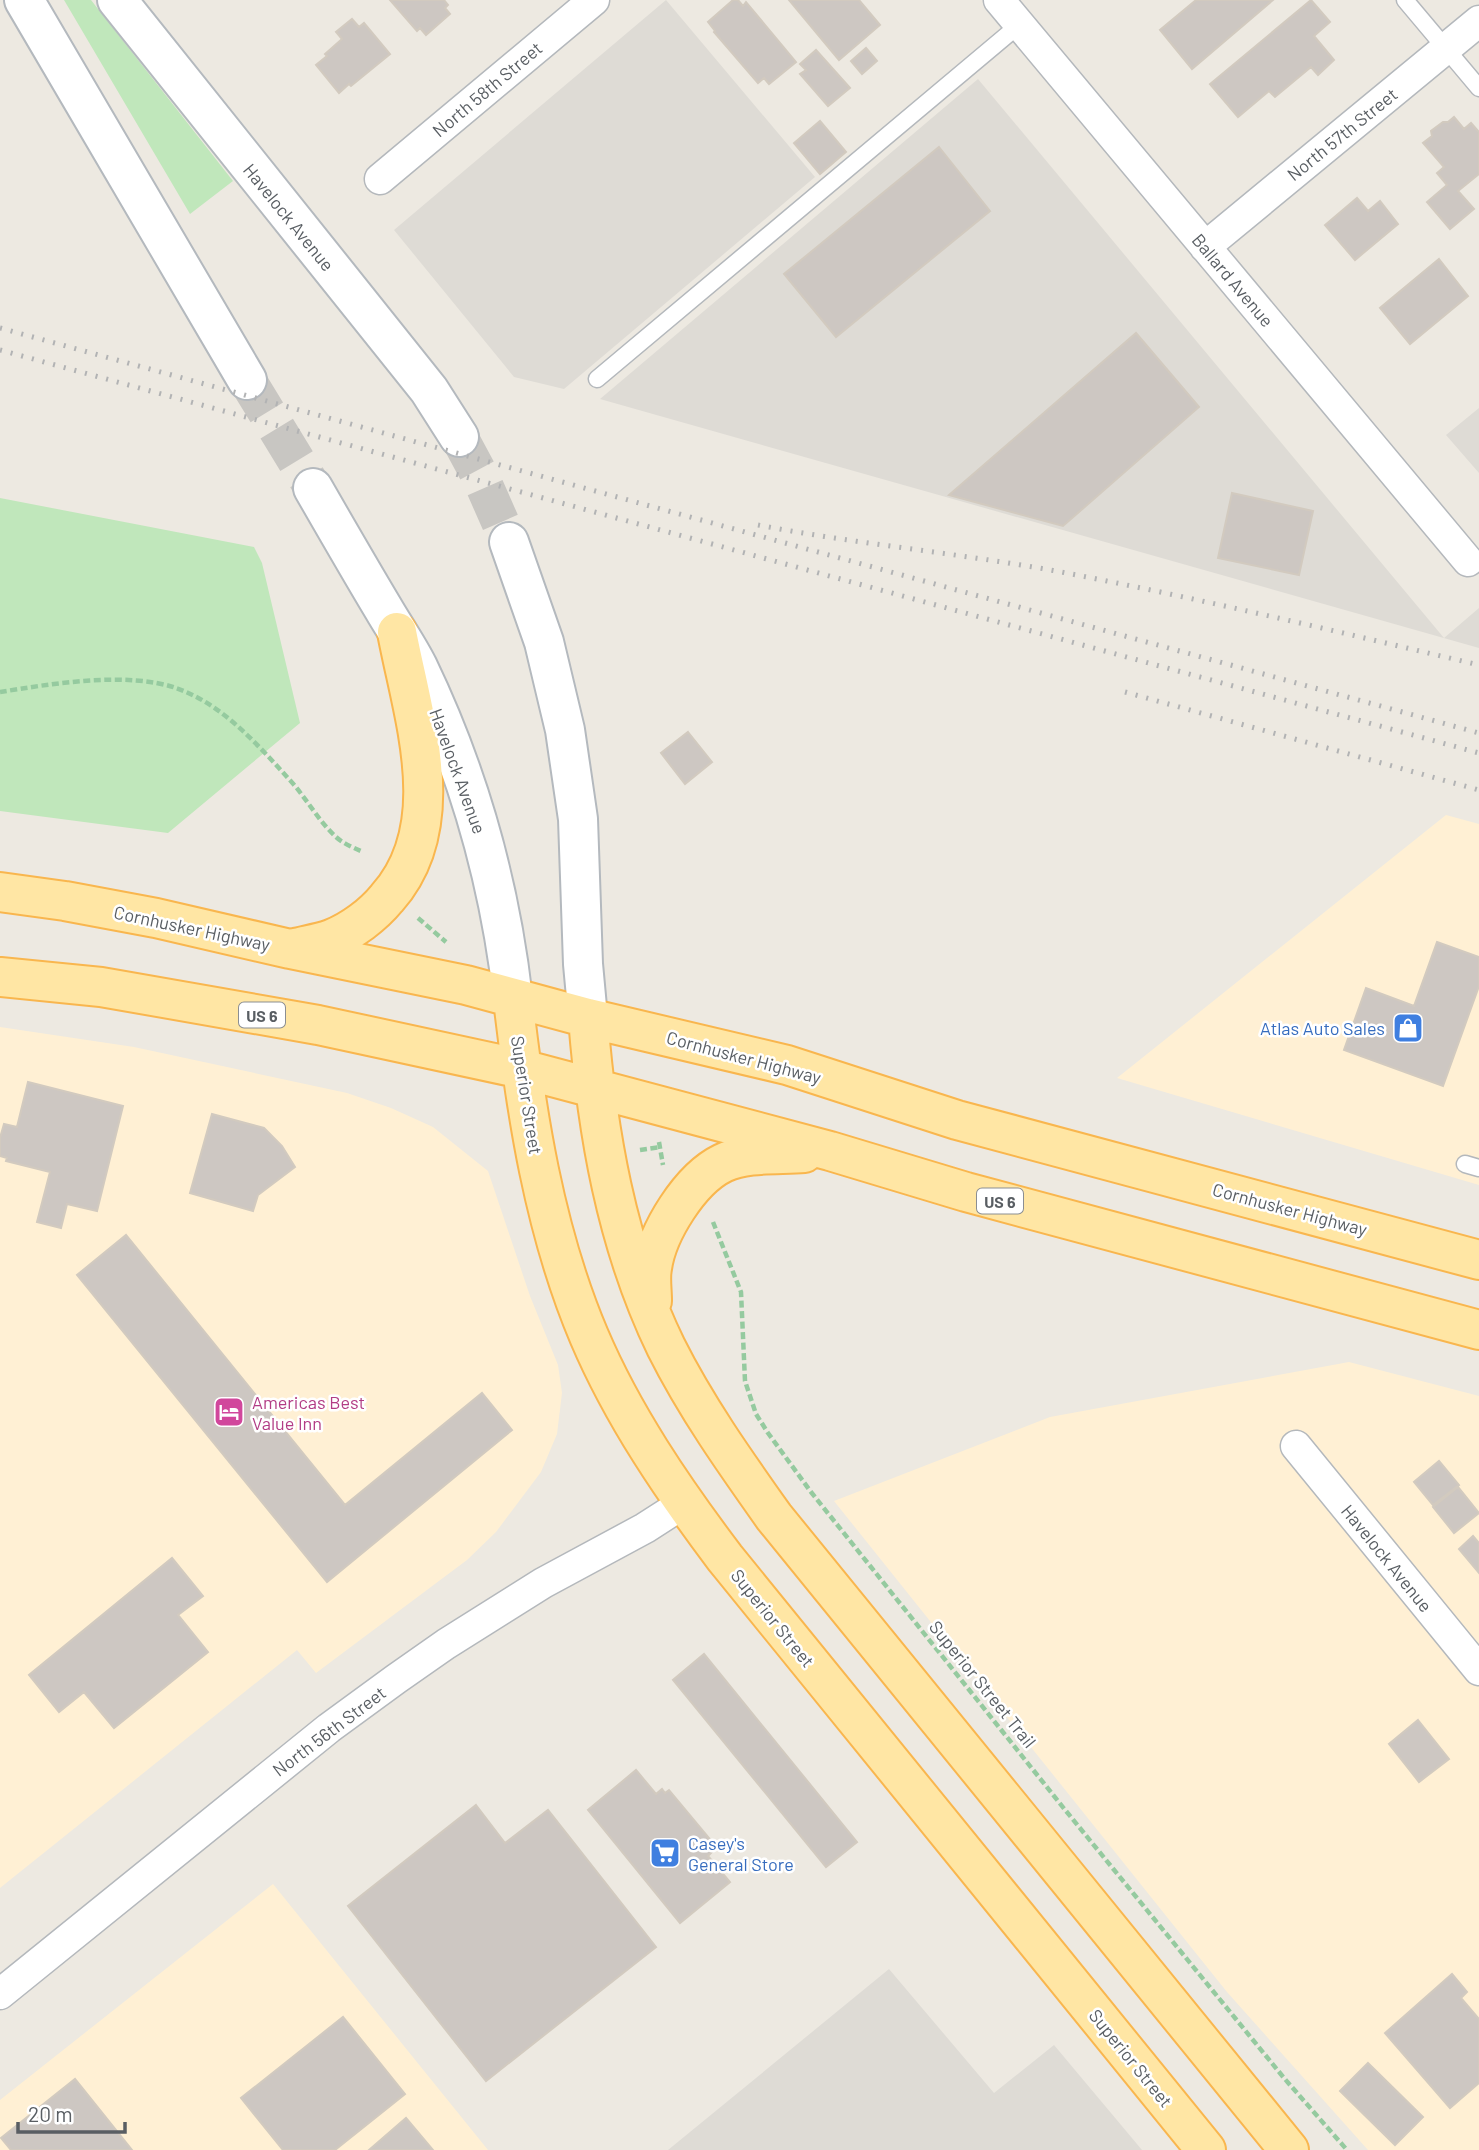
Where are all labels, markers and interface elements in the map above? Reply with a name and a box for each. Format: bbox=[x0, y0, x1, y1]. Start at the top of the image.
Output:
street label: North 58th Street bbox=[428, 37, 546, 141]
street label: North 57th Street bbox=[1282, 83, 1402, 185]
street label: Havelock Avenue bbox=[239, 159, 339, 275]
street label: Ballard Avenue bbox=[1188, 229, 1278, 331]
street label: Havelock Avenue bbox=[425, 705, 491, 837]
street label: Cornhusker Highway bbox=[112, 901, 272, 955]
road number: US 6 bbox=[239, 1002, 285, 1028]
shop icon: Atlas Auto Sales bbox=[1391, 1011, 1425, 1045]
place label: Atlas Auto Sales bbox=[1260, 1017, 1385, 1039]
street label: Cornhusker Highway bbox=[664, 1026, 824, 1088]
street label: Superior Street bbox=[507, 1034, 547, 1156]
street label: Cornhusker Highway bbox=[1210, 1178, 1370, 1240]
road number: US 6 bbox=[977, 1189, 1023, 1214]
place label: Americas Best Value Inn bbox=[252, 1391, 365, 1434]
hotel icon: Americas Best Value Inn bbox=[212, 1395, 246, 1429]
street label: Havelock Avenue bbox=[1337, 1500, 1437, 1616]
street label: Superior Street bbox=[727, 1565, 819, 1671]
street label: Superior Street Trail bbox=[925, 1616, 1041, 1752]
street label: North 56th Street bbox=[268, 1681, 390, 1781]
place label: Casey's General Store bbox=[688, 1832, 794, 1875]
supermarket icon: Casey's General Store bbox=[648, 1836, 682, 1870]
street label: Superior Street bbox=[1085, 2005, 1177, 2111]
scale bar bbox=[18, 2090, 124, 2134]
text: 20 m bbox=[28, 2101, 73, 2126]

